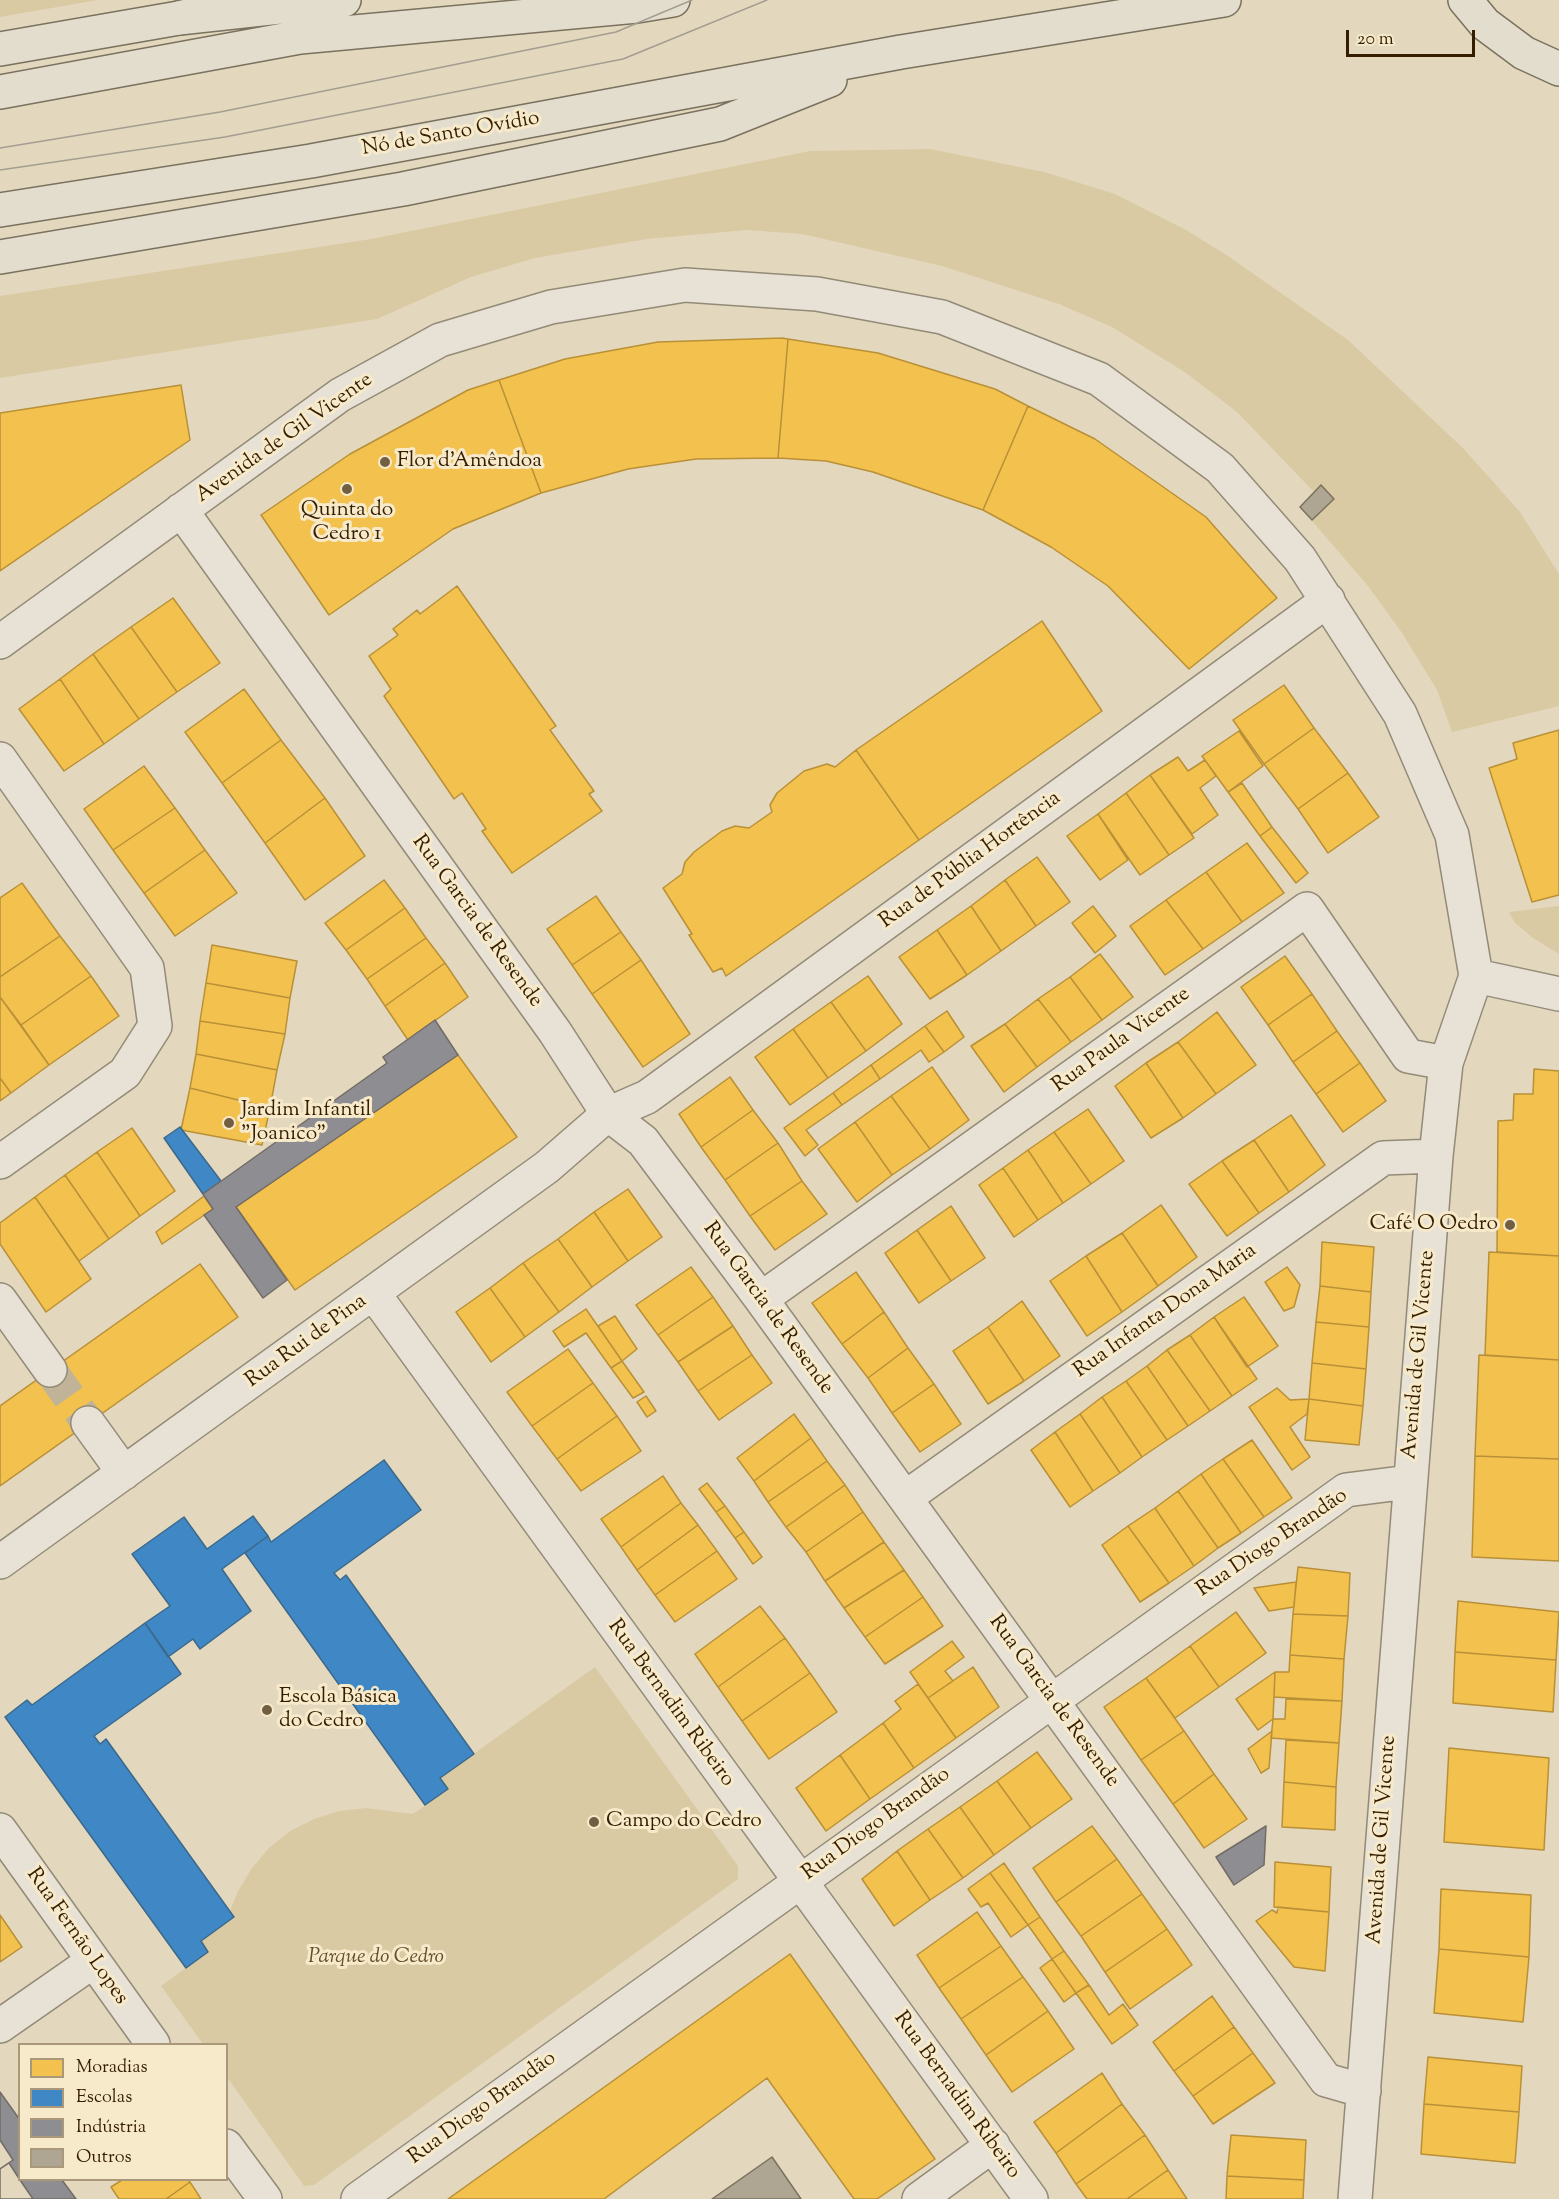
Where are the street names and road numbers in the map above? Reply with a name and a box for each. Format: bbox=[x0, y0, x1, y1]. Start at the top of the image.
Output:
street label: Nó de Santo Ovídio bbox=[360, 107, 542, 163]
street label: Avenida de Gil Vicente bbox=[192, 369, 378, 509]
street label: Rua de Públia Hortência bbox=[876, 787, 1066, 935]
street label: Rua Garcia de Resende bbox=[405, 831, 547, 1013]
street label: Rua Paula Vicente bbox=[1048, 983, 1196, 1099]
street label: Rua Garcia de Resende bbox=[696, 1218, 838, 1400]
street label: Rua Infanta Dona Maria bbox=[1070, 1239, 1262, 1385]
street label: Avenida de Gil Vicente bbox=[1398, 1249, 1442, 1461]
street label: Rua Rui de Pina bbox=[242, 1290, 372, 1394]
street label: Rua Diogo Brandão bbox=[1193, 1484, 1353, 1604]
street label: Rua Garcia de Resende bbox=[982, 1611, 1124, 1793]
street label: Rua Bernadim Ribeiro bbox=[601, 1616, 739, 1792]
street label: Avenida de Gil Vicente bbox=[1363, 1734, 1403, 1946]
street label: Rua Diogo Brandão bbox=[798, 1763, 956, 1887]
street label: Rua Fernão Lopes bbox=[19, 1864, 133, 2010]
street label: Rua Bernadim Ribeiro bbox=[887, 2008, 1025, 2184]
street label: Rua Diogo Brandão bbox=[404, 2047, 562, 2171]

